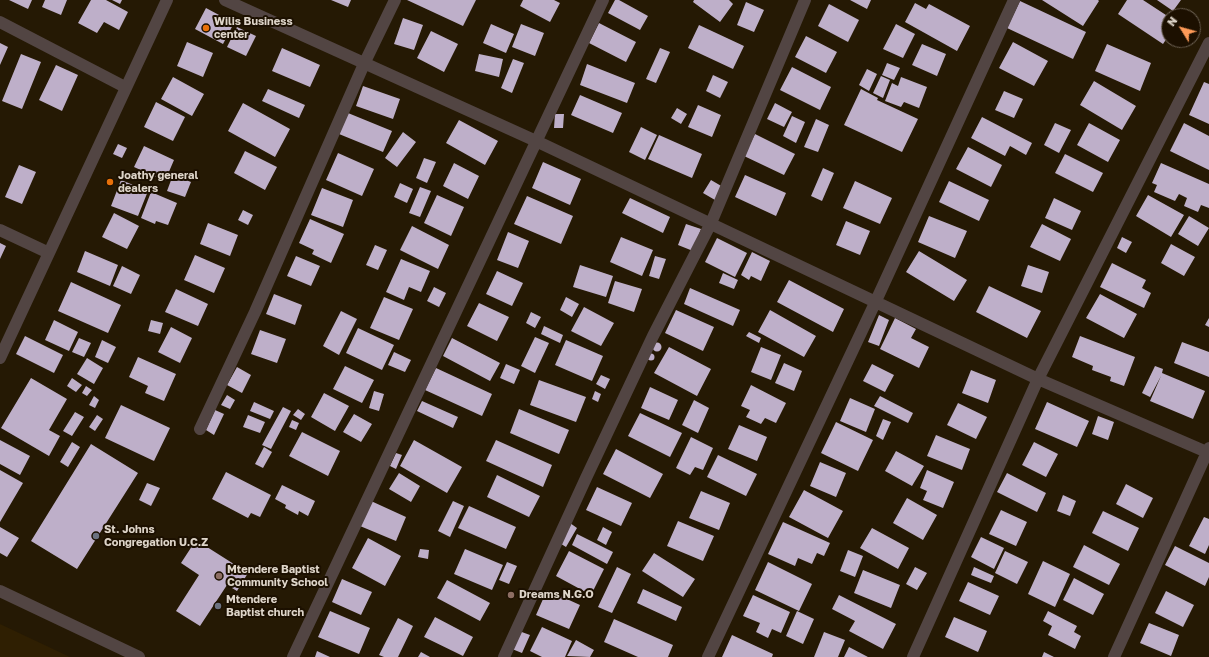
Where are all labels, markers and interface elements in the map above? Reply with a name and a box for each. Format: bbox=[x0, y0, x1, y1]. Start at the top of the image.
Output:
north arrow bbox=[1161, 8, 1201, 48]
text: N bbox=[1164, 14, 1180, 28]
place label: Wilis Business center bbox=[214, 15, 293, 41]
marker: Wilis Business center bbox=[201, 23, 211, 33]
place label: Joathy general dealers bbox=[118, 169, 198, 195]
marker: Joathy general dealers bbox=[105, 177, 115, 187]
place label: St. Johns Congregation U.C.Z bbox=[104, 523, 208, 549]
marker: St. Johns Congregation U.C.Z bbox=[91, 531, 101, 541]
place label: Mtendere Baptist Community School bbox=[227, 563, 328, 589]
marker: Mtendere Baptist Community School bbox=[214, 571, 224, 581]
place label: Dreams N.G.O bbox=[519, 588, 594, 602]
marker: Dreams N.G.O bbox=[506, 590, 516, 600]
place label: Mtendere Baptist church bbox=[226, 593, 304, 619]
marker: Mtendere Baptist church bbox=[213, 601, 223, 611]

